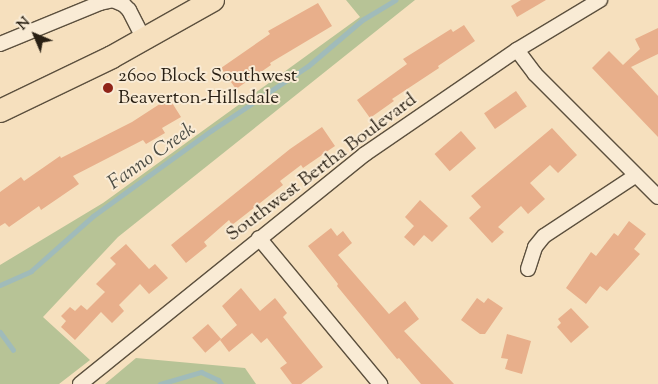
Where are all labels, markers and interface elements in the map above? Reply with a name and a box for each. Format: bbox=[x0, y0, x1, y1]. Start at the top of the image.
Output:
north arrow bbox=[10, 10, 60, 60]
text: N bbox=[13, 13, 35, 35]
place label: 2600 Block Southwest Beaverton-Hillsdale bbox=[118, 66, 297, 110]
marker: 2600 Block Southwest Beaverton-Hillsdale bbox=[102, 82, 114, 94]
street label: Southwest Bertha Boulevard bbox=[222, 89, 422, 247]
water label: Fanno Creek bbox=[104, 118, 200, 196]

